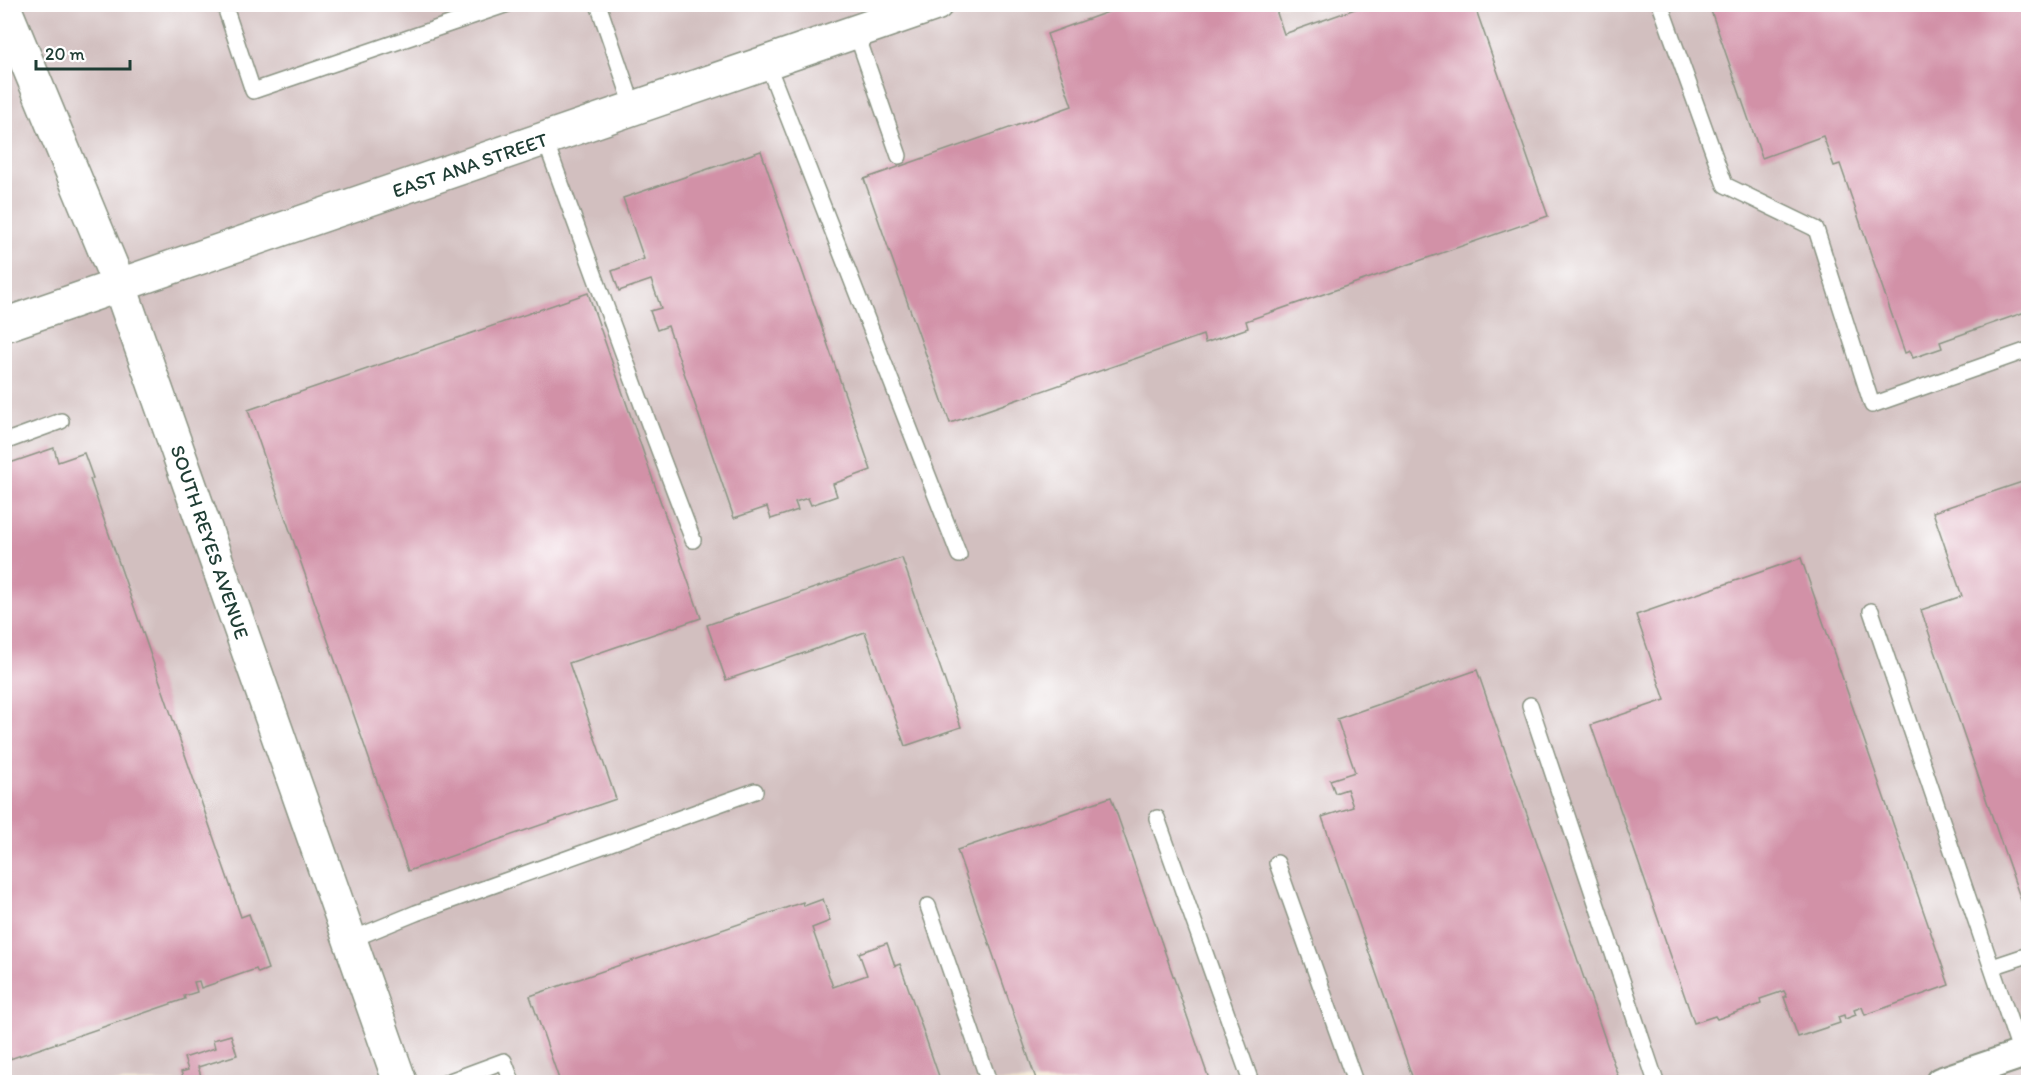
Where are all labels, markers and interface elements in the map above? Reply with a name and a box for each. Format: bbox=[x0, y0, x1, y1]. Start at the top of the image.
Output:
scale bar bbox=[36, 33, 130, 71]
text: 20 m bbox=[45, 43, 85, 65]
street label: EAST ANA STREET bbox=[389, 127, 551, 203]
street label: SOUTH REYES AVENUE bbox=[166, 442, 254, 642]

